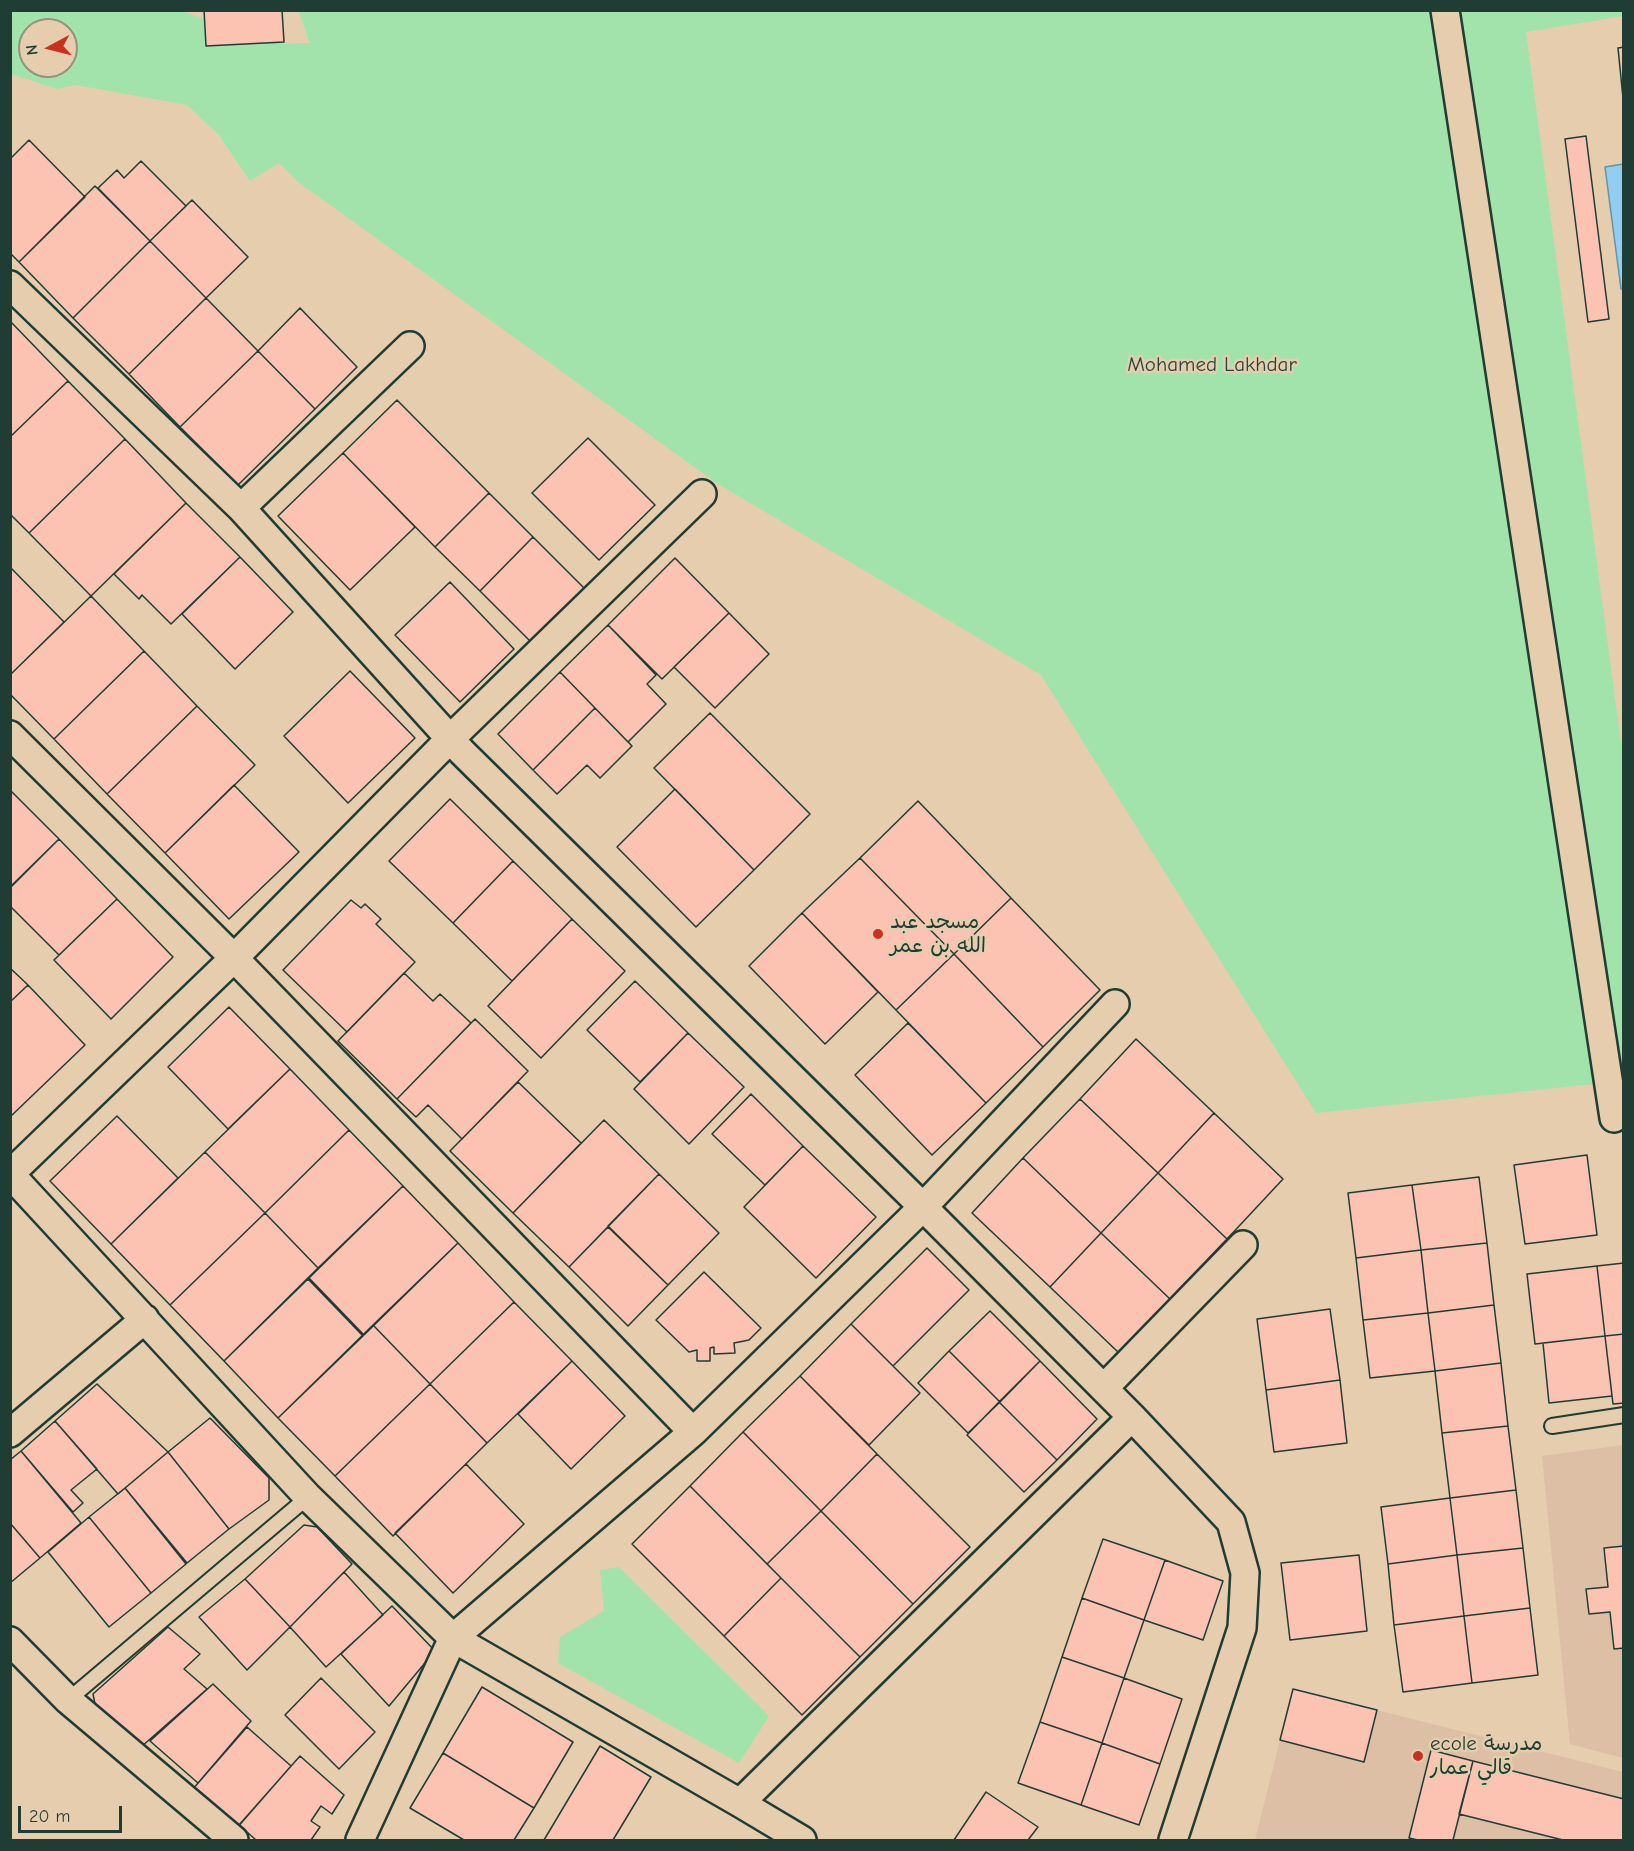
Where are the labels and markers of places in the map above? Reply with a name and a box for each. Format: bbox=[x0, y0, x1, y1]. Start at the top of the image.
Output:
place label: مسجد عبد الله بن عمر bbox=[890, 909, 986, 959]
marker: مسجد عبد الله بن عمر bbox=[871, 927, 885, 941]
place label: ecole مدرسة قالي عمار bbox=[1430, 1731, 1542, 1781]
marker: ecole مدرسة قالي عمار bbox=[1411, 1749, 1425, 1763]

